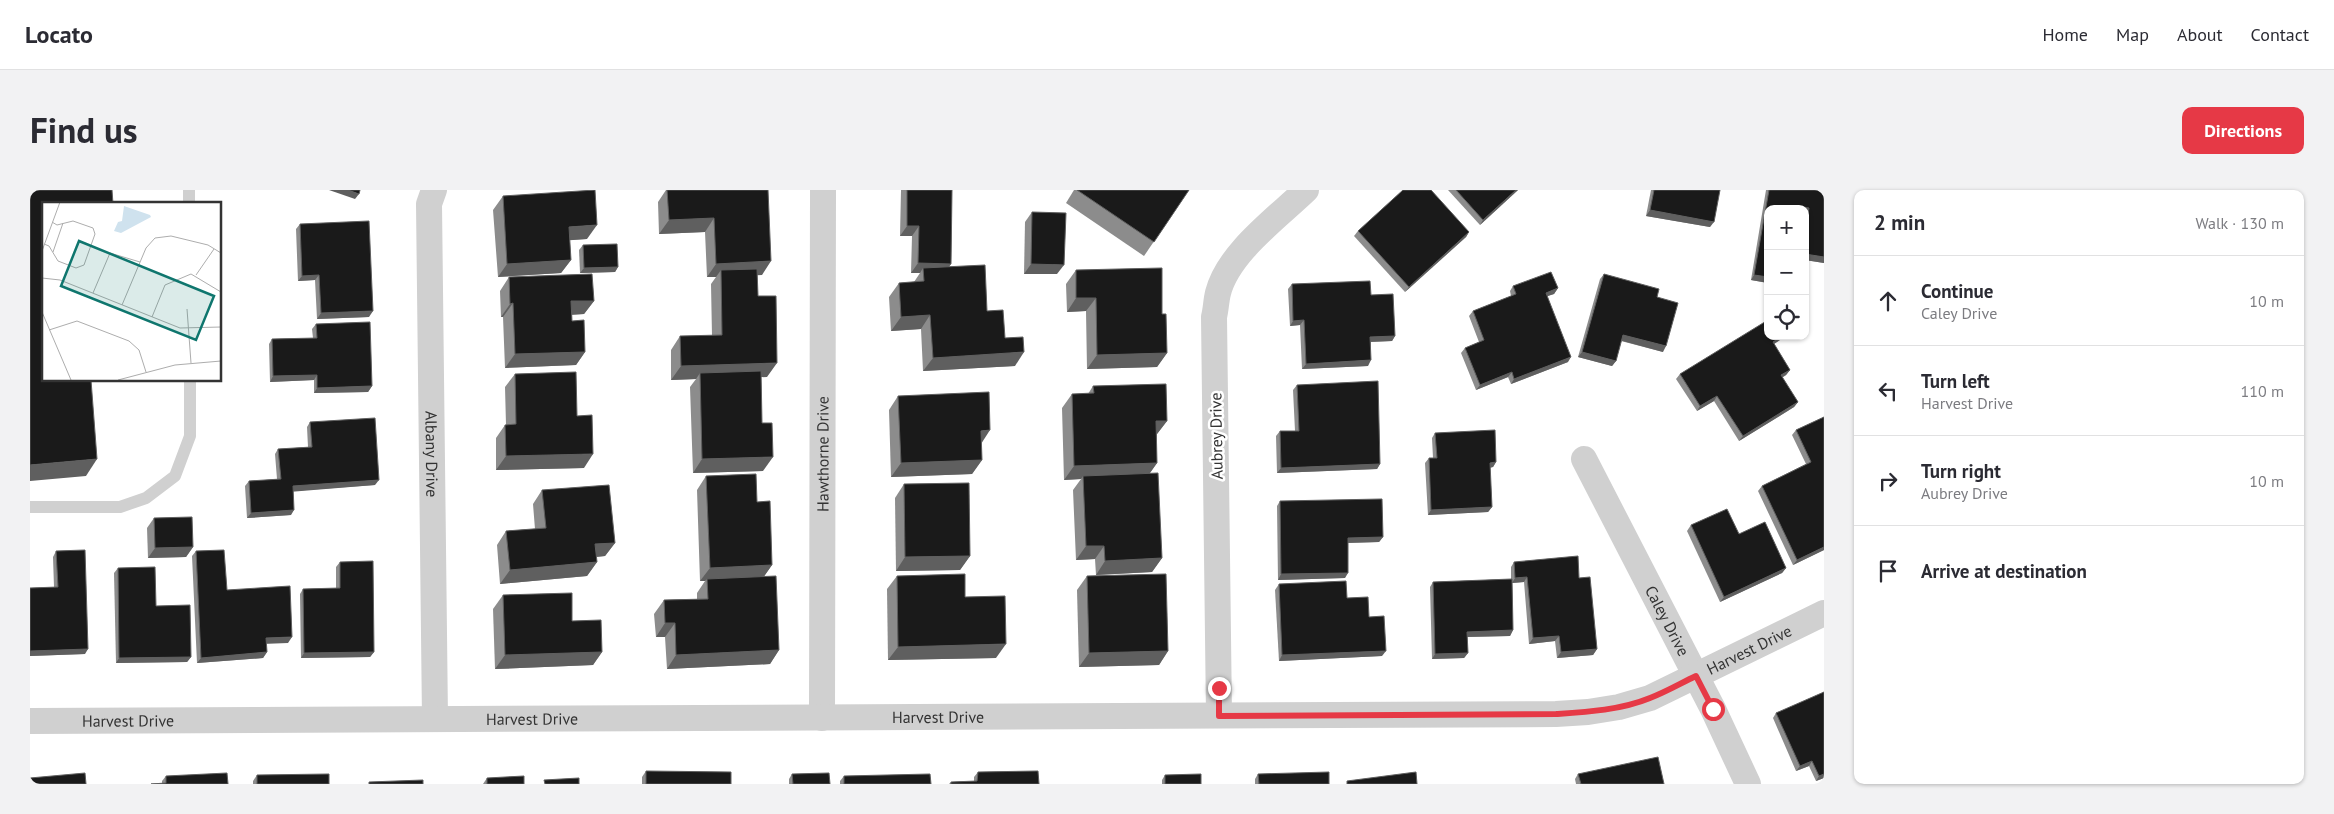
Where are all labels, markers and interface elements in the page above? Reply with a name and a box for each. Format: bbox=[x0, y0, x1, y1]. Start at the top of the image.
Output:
text: Locato bbox=[25, 19, 93, 50]
text: Home bbox=[2042, 23, 2088, 46]
text: Map bbox=[2116, 23, 2149, 46]
text: About bbox=[2177, 23, 2223, 46]
text: Contact bbox=[2251, 23, 2309, 46]
text: Find us bbox=[30, 107, 138, 153]
button: Directions bbox=[2182, 107, 2304, 154]
inset map bbox=[42, 202, 221, 381]
map controls bbox=[1764, 205, 1809, 340]
button: + bbox=[1764, 205, 1809, 250]
text: 2 min bbox=[1874, 209, 1925, 236]
text: Walk · 130 m bbox=[2195, 213, 2284, 233]
button: − bbox=[1764, 250, 1809, 295]
text: Continue bbox=[1921, 279, 1993, 303]
icon: ahead bbox=[1874, 287, 1902, 315]
text: 10 m bbox=[2249, 291, 2284, 311]
button: locate bbox=[1764, 295, 1809, 340]
text: Caley Drive bbox=[1921, 303, 1997, 323]
text: Turn left bbox=[1921, 369, 1990, 393]
icon: left bbox=[1874, 377, 1902, 405]
text: 110 m bbox=[2241, 381, 2284, 401]
street label: Aubrey Drive bbox=[1205, 392, 1227, 480]
text: Harvest Drive bbox=[1921, 393, 2013, 413]
street label: Hawthorne Drive bbox=[812, 396, 833, 512]
street label: Albany Drive bbox=[421, 411, 442, 497]
text: Turn right bbox=[1921, 459, 2001, 483]
icon: right bbox=[1874, 467, 1902, 495]
text: 10 m bbox=[2249, 471, 2284, 491]
text: Aubrey Drive bbox=[1921, 483, 2008, 503]
icon: arrive bbox=[1874, 557, 1902, 585]
text: Arrive at destination bbox=[1921, 559, 2087, 583]
street label: Caley Drive bbox=[1641, 582, 1694, 659]
street label: Harvest Drive bbox=[1703, 620, 1795, 679]
route end bbox=[1208, 677, 1231, 700]
route start bbox=[1702, 698, 1725, 721]
street label: Harvest Drive bbox=[892, 707, 984, 727]
street label: Harvest Drive bbox=[486, 708, 578, 729]
street label: Harvest Drive bbox=[82, 710, 174, 731]

